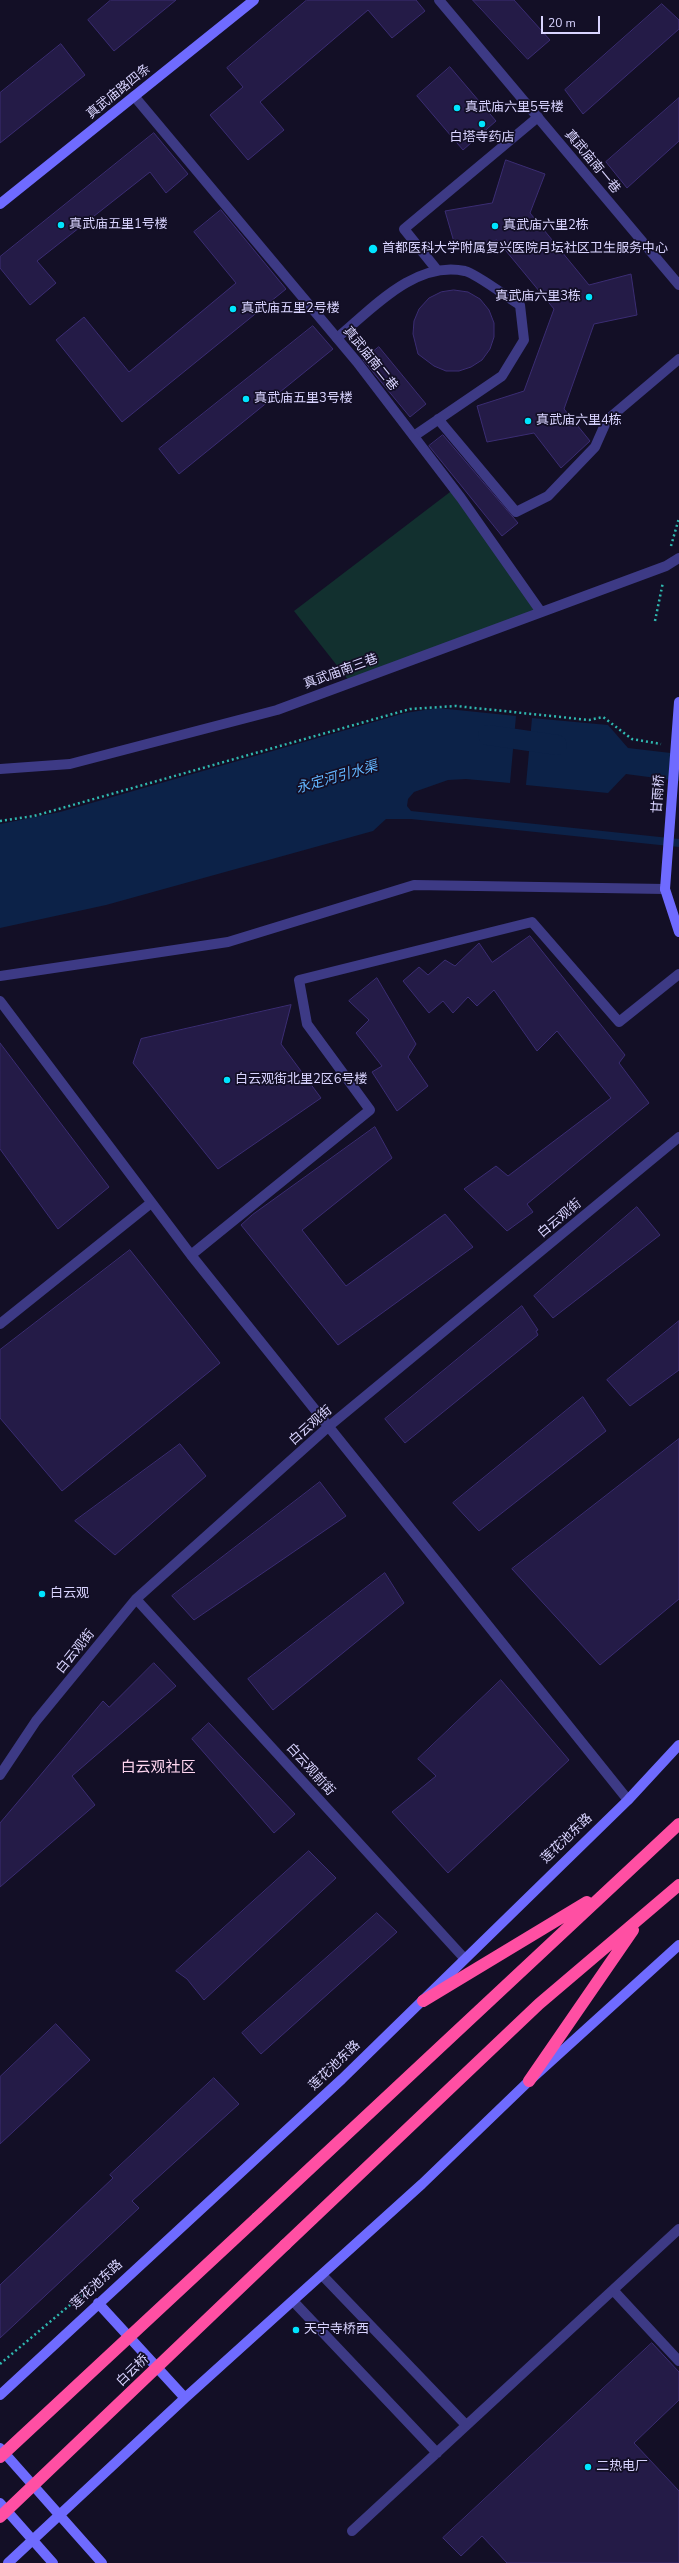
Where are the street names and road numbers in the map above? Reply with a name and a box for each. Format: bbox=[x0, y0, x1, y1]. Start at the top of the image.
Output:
street label: 真武庙路四条 bbox=[84, 61, 154, 123]
street label: 真武庙南一巷 bbox=[561, 127, 623, 197]
street label: 真武庙南二巷 bbox=[339, 324, 401, 394]
street label: 真武庙南三巷 bbox=[302, 651, 380, 693]
street label: 甘雨桥 bbox=[650, 774, 668, 814]
street label: 白云观街 bbox=[535, 1196, 585, 1242]
street label: 白云观街 bbox=[286, 1403, 336, 1449]
street label: 白云观街 bbox=[54, 1627, 98, 1677]
street label: 白云观前街 bbox=[282, 1741, 338, 1799]
street label: 莲花池东路 bbox=[538, 1811, 596, 1867]
street label: 莲花池东路 bbox=[306, 2038, 364, 2094]
street label: 莲花池东路 bbox=[68, 2257, 126, 2313]
street label: 白云桥 bbox=[114, 2352, 152, 2390]

